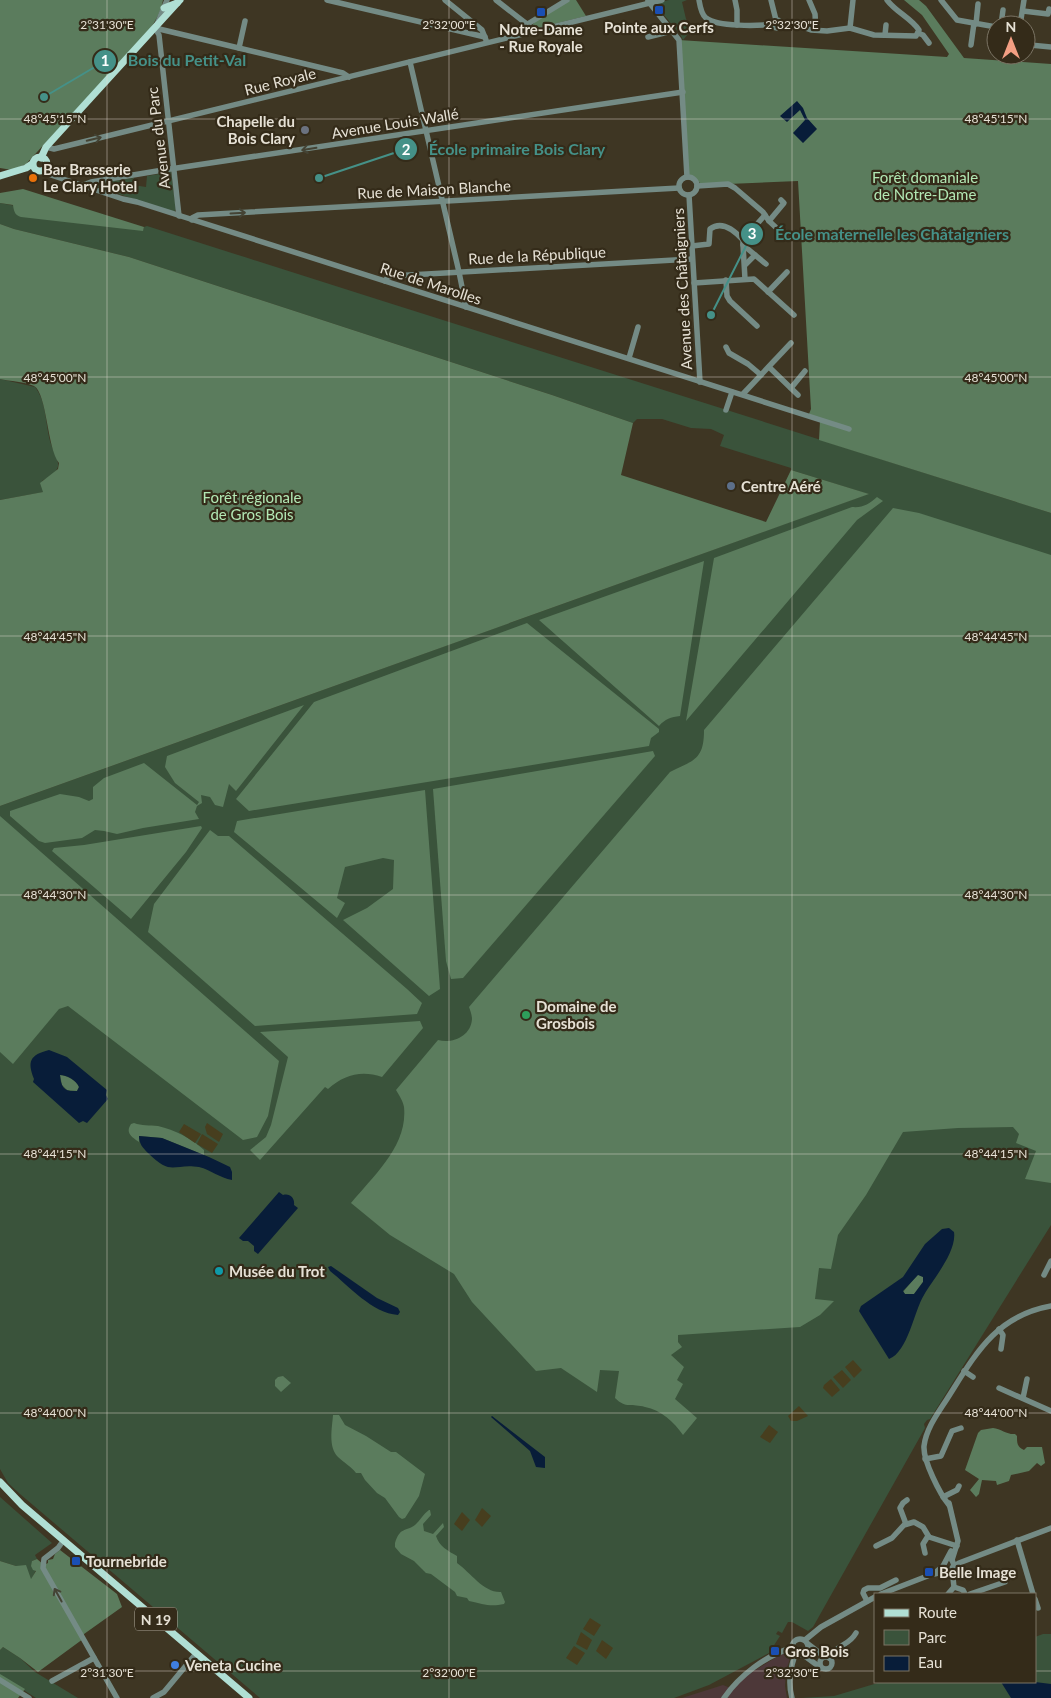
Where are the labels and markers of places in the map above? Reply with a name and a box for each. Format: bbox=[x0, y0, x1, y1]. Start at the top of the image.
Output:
marker: Pointe aux Cerfs bbox=[653, 4, 665, 16]
marker: Notre-Dame - Rue Royale bbox=[535, 6, 547, 18]
place label: Pointe aux Cerfs bbox=[604, 18, 714, 36]
place label: Notre-Dame - Rue Royale bbox=[499, 20, 583, 55]
callout: Bois du Petit-Val bbox=[92, 45, 256, 76]
place label: Chapelle du Bois Clary bbox=[216, 112, 295, 147]
marker: Chapelle du Bois Clary bbox=[299, 124, 311, 136]
callout: École primaire Bois Clary bbox=[394, 134, 615, 165]
place label: Bar Brasserie Le Clary Hotel bbox=[43, 160, 137, 195]
marker: Bar Brasserie Le Clary Hotel bbox=[27, 172, 39, 184]
callout: École maternelle les Châtaigniers bbox=[740, 219, 1019, 250]
place label: Centre Aéré bbox=[741, 477, 821, 495]
marker: Centre Aéré bbox=[725, 480, 737, 492]
place label: Domaine de Grosbois bbox=[536, 997, 617, 1032]
marker: Domaine de Grosbois bbox=[520, 1009, 532, 1021]
place label: Musée du Trot bbox=[229, 1262, 325, 1280]
marker: Musée du Trot bbox=[213, 1265, 225, 1277]
place label: Tournebride bbox=[86, 1552, 167, 1570]
marker: Tournebride bbox=[70, 1555, 82, 1567]
place label: Belle Image bbox=[939, 1563, 1016, 1581]
marker: Belle Image bbox=[923, 1566, 935, 1578]
place label: Gros Bois bbox=[785, 1642, 849, 1660]
marker: Gros Bois bbox=[769, 1645, 781, 1657]
place label: Veneta Cucine bbox=[184, 1656, 281, 1674]
marker: Veneta Cucine bbox=[169, 1659, 181, 1671]

